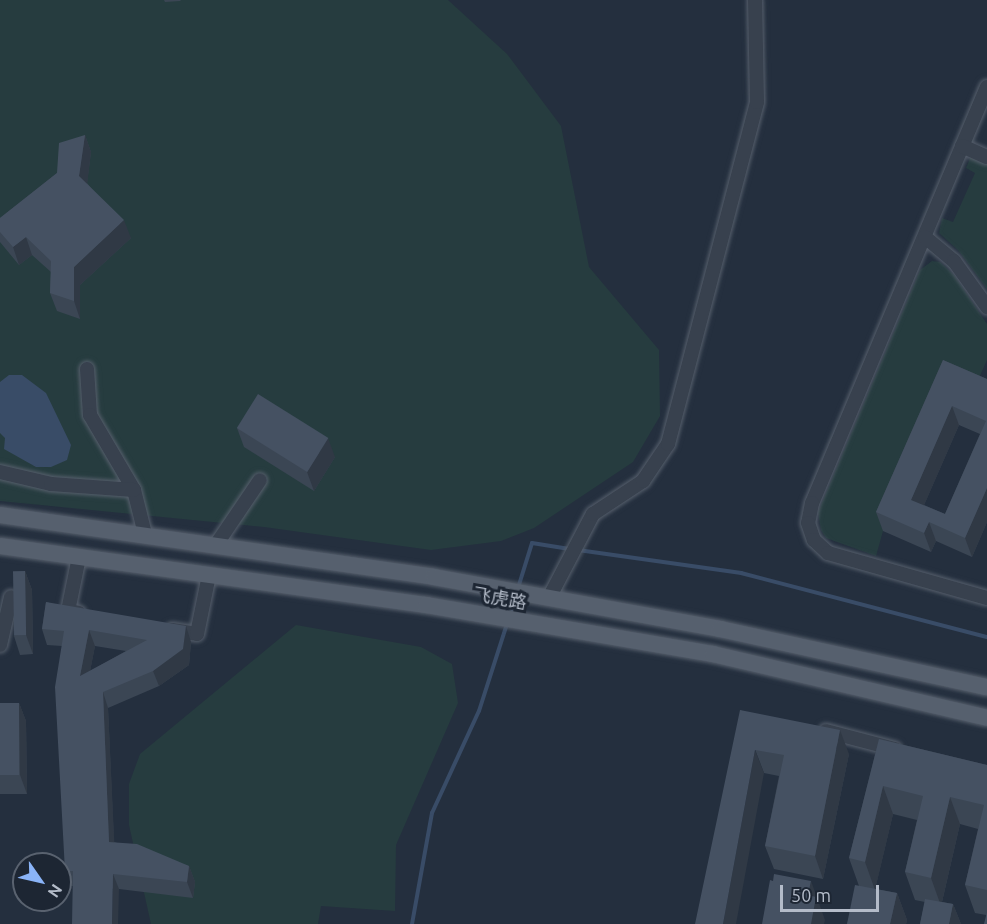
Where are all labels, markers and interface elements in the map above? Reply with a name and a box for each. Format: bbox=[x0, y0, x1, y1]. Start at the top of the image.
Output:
street label: 飞虎路 bbox=[472, 583, 528, 613]
north arrow bbox=[12, 852, 72, 912]
scale bar bbox=[783, 873, 882, 911]
text: N bbox=[44, 881, 66, 901]
text: 50 m bbox=[791, 885, 831, 905]

